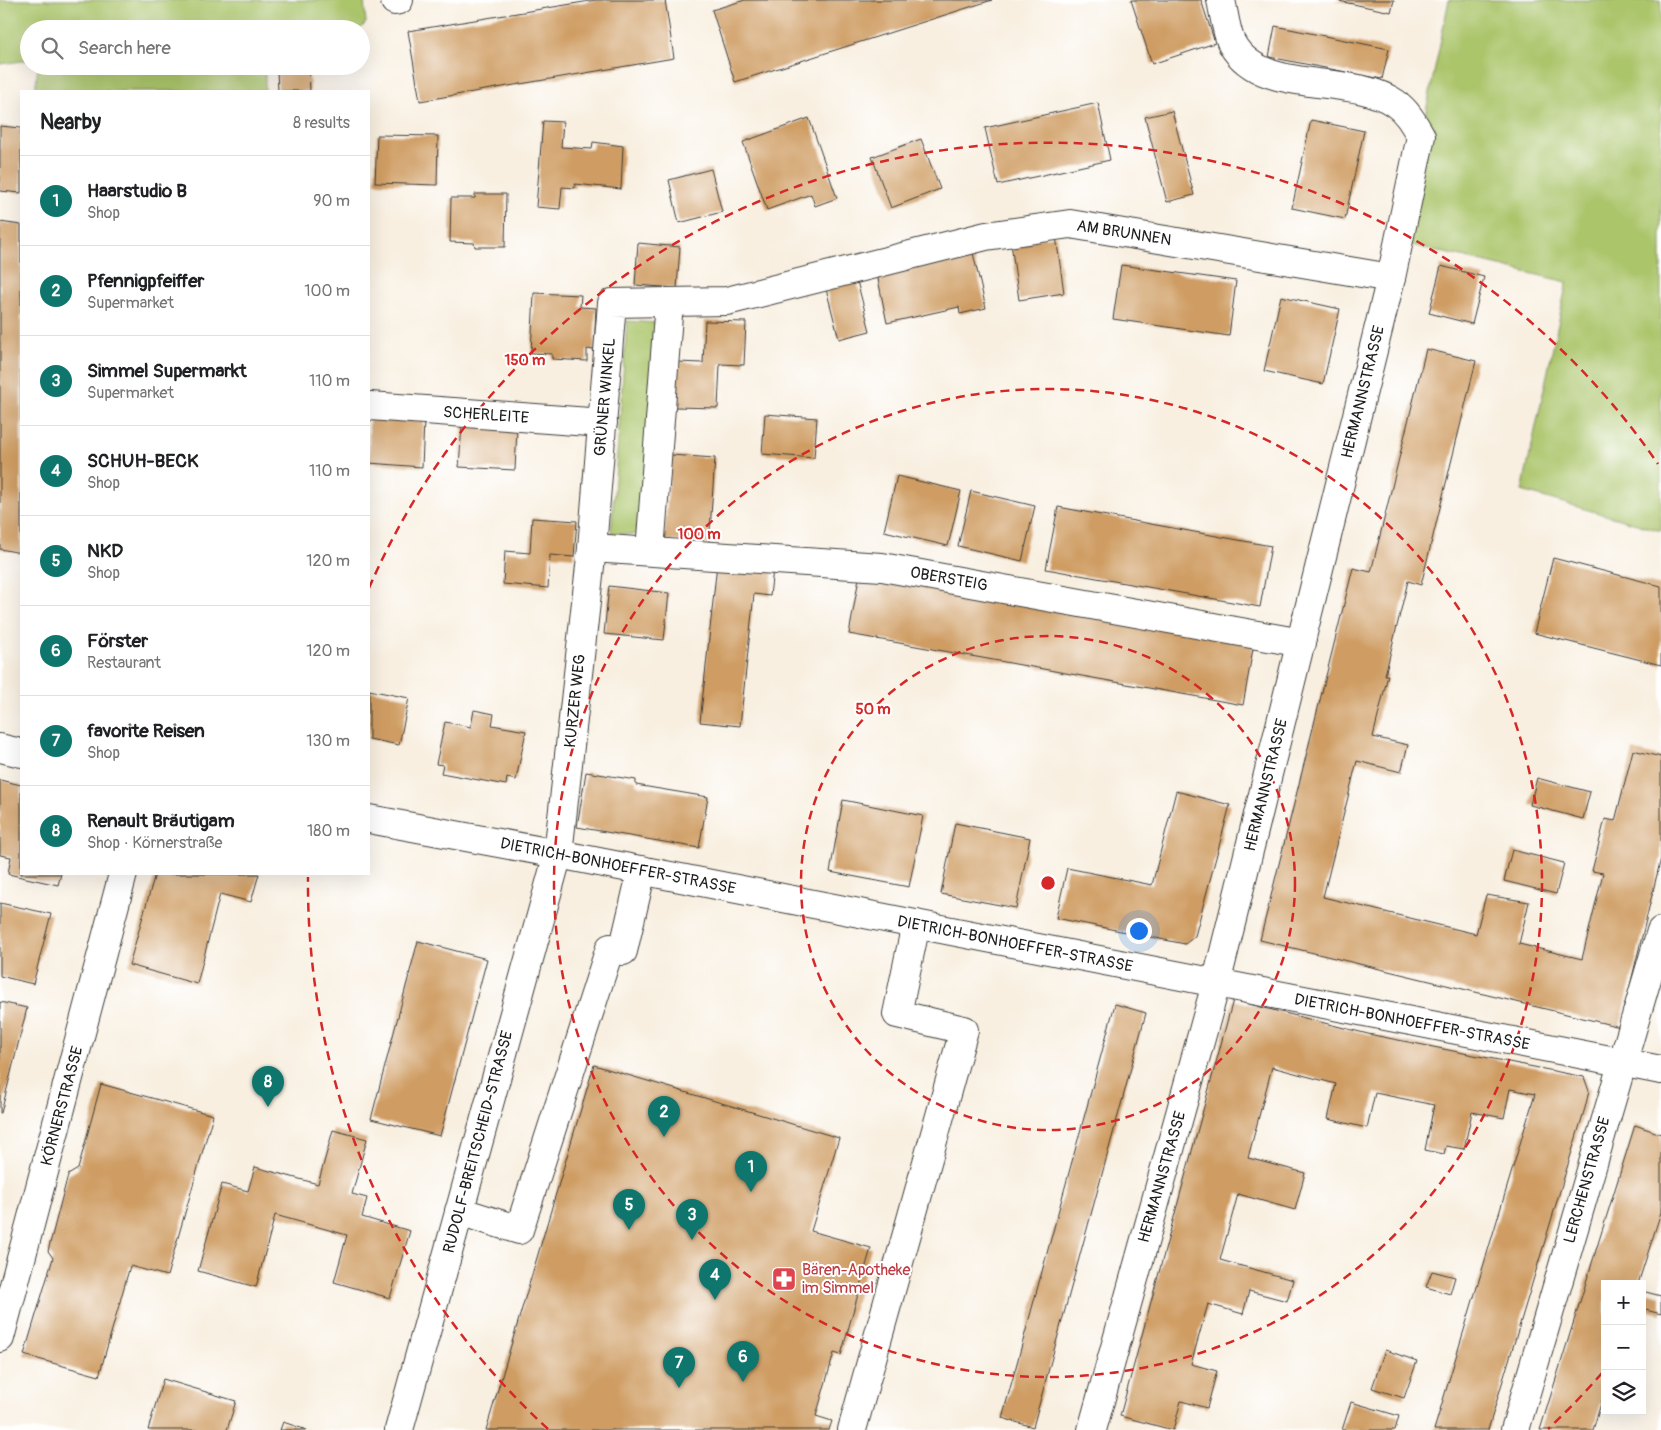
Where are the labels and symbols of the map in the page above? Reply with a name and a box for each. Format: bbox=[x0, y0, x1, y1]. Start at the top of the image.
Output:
street label: AM BRUNNEN bbox=[1075, 216, 1173, 250]
street label: HERMANNSTRASSE bbox=[1337, 324, 1389, 460]
street label: GRÜNER WINKEL bbox=[590, 337, 620, 457]
text: 150 m bbox=[505, 351, 545, 370]
street label: SCHERLEITE bbox=[442, 402, 530, 428]
text: 100 m bbox=[678, 525, 720, 544]
street label: OBERSTEIG bbox=[909, 562, 989, 596]
street label: KURZER WEG bbox=[560, 653, 590, 749]
text: 50 m bbox=[856, 700, 890, 719]
street label: HERMANNSTRASSE bbox=[1240, 717, 1292, 853]
street label: DIETRICH-BONHOEFFER-STRASSE bbox=[499, 833, 737, 899]
centre of rings bbox=[1039, 874, 1057, 892]
street label: DIETRICH-BONHOEFFER-STRASSE bbox=[896, 911, 1134, 977]
your location bbox=[1126, 918, 1152, 944]
street label: DIETRICH-BONHOEFFER-STRASSE bbox=[1293, 989, 1531, 1055]
street label: RUDOLF-BREITSCHEID-STRASSE bbox=[439, 1029, 517, 1255]
street label: KÖRNERSTRASSE bbox=[36, 1044, 88, 1168]
pin: 8 bbox=[252, 1066, 284, 1107]
pin: 2 bbox=[648, 1096, 680, 1137]
street label: HERMANNSTRASSE bbox=[1134, 1109, 1190, 1245]
street label: LERCHENSTRASSE bbox=[1559, 1114, 1615, 1246]
pin: 1 bbox=[735, 1151, 767, 1192]
pin: 5 bbox=[613, 1189, 645, 1230]
pin: 3 bbox=[676, 1199, 708, 1240]
pin: 4 bbox=[699, 1259, 731, 1300]
place label: Bären-Apotheke im Simmel bbox=[802, 1260, 911, 1298]
pharmacy icon: Bären-Apotheke im Simmel bbox=[771, 1266, 797, 1292]
pin: 6 bbox=[727, 1341, 759, 1382]
pin: 7 bbox=[663, 1347, 695, 1388]

